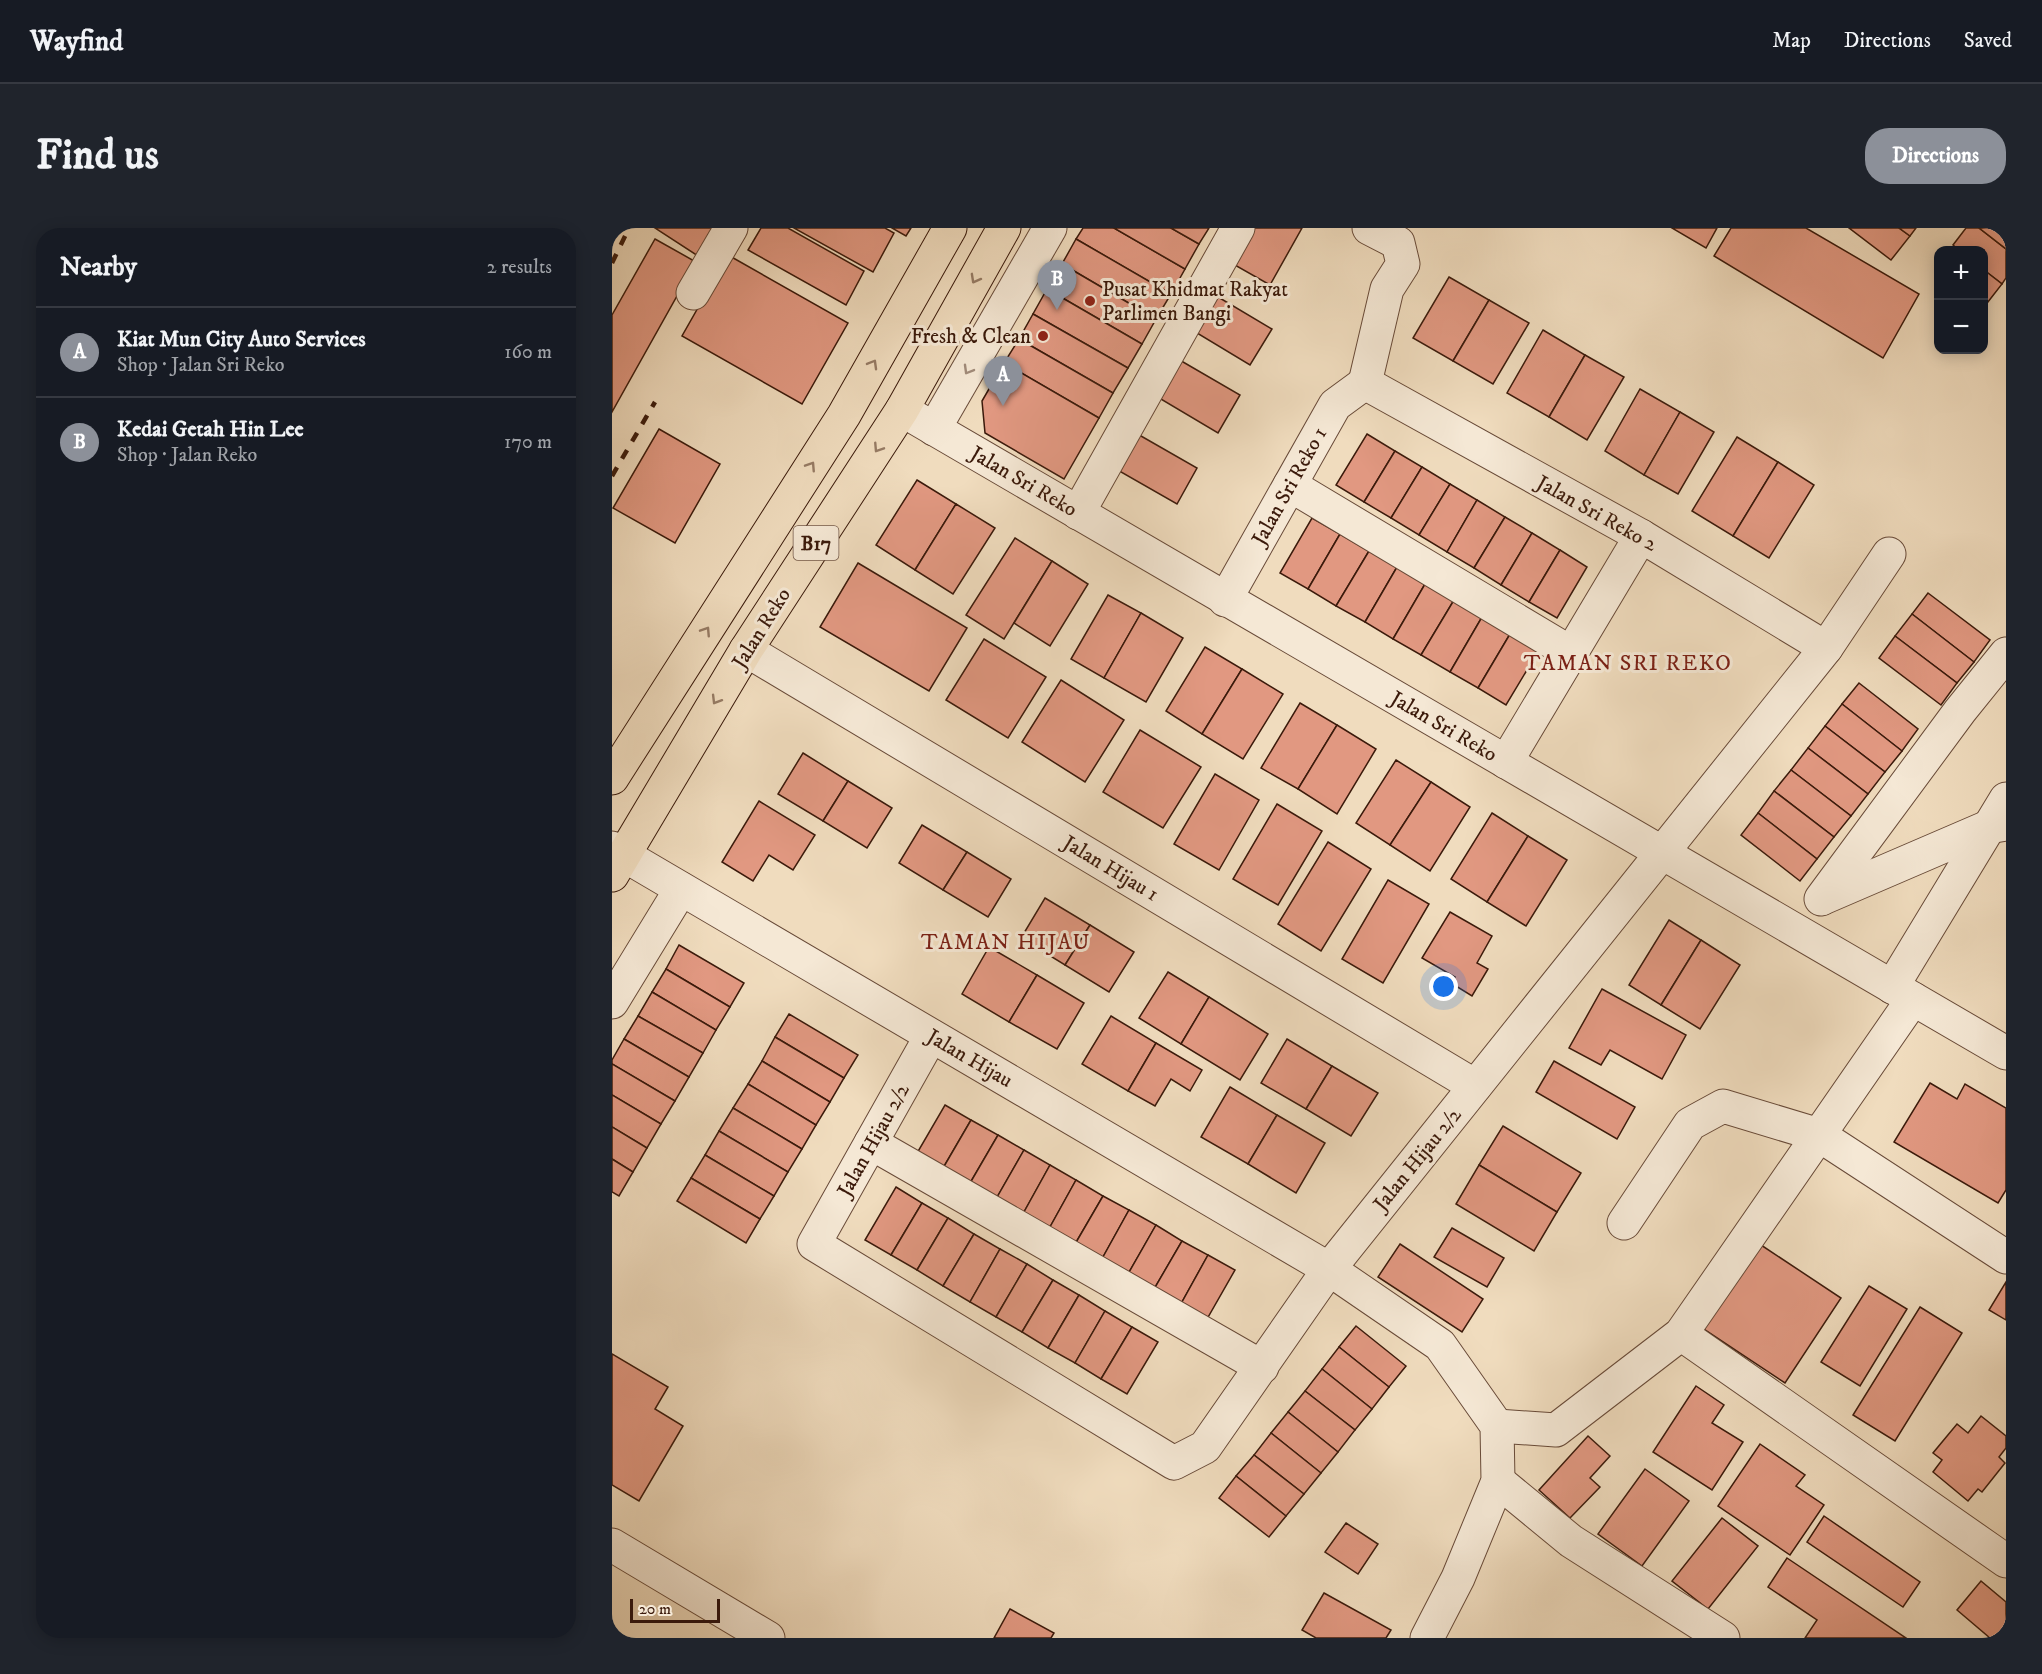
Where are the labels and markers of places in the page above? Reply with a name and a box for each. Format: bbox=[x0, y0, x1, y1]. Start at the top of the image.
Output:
pin: B bbox=[1038, 260, 1076, 310]
place label: Pusat Khidmat Rakyat Parlimen Bangi bbox=[1102, 277, 1288, 327]
marker: Pusat Khidmat Rakyat Parlimen Bangi bbox=[1083, 294, 1097, 308]
place label: Fresh & Clean bbox=[911, 324, 1031, 350]
marker: Fresh & Clean bbox=[1036, 329, 1050, 343]
pin: A bbox=[984, 356, 1022, 406]

